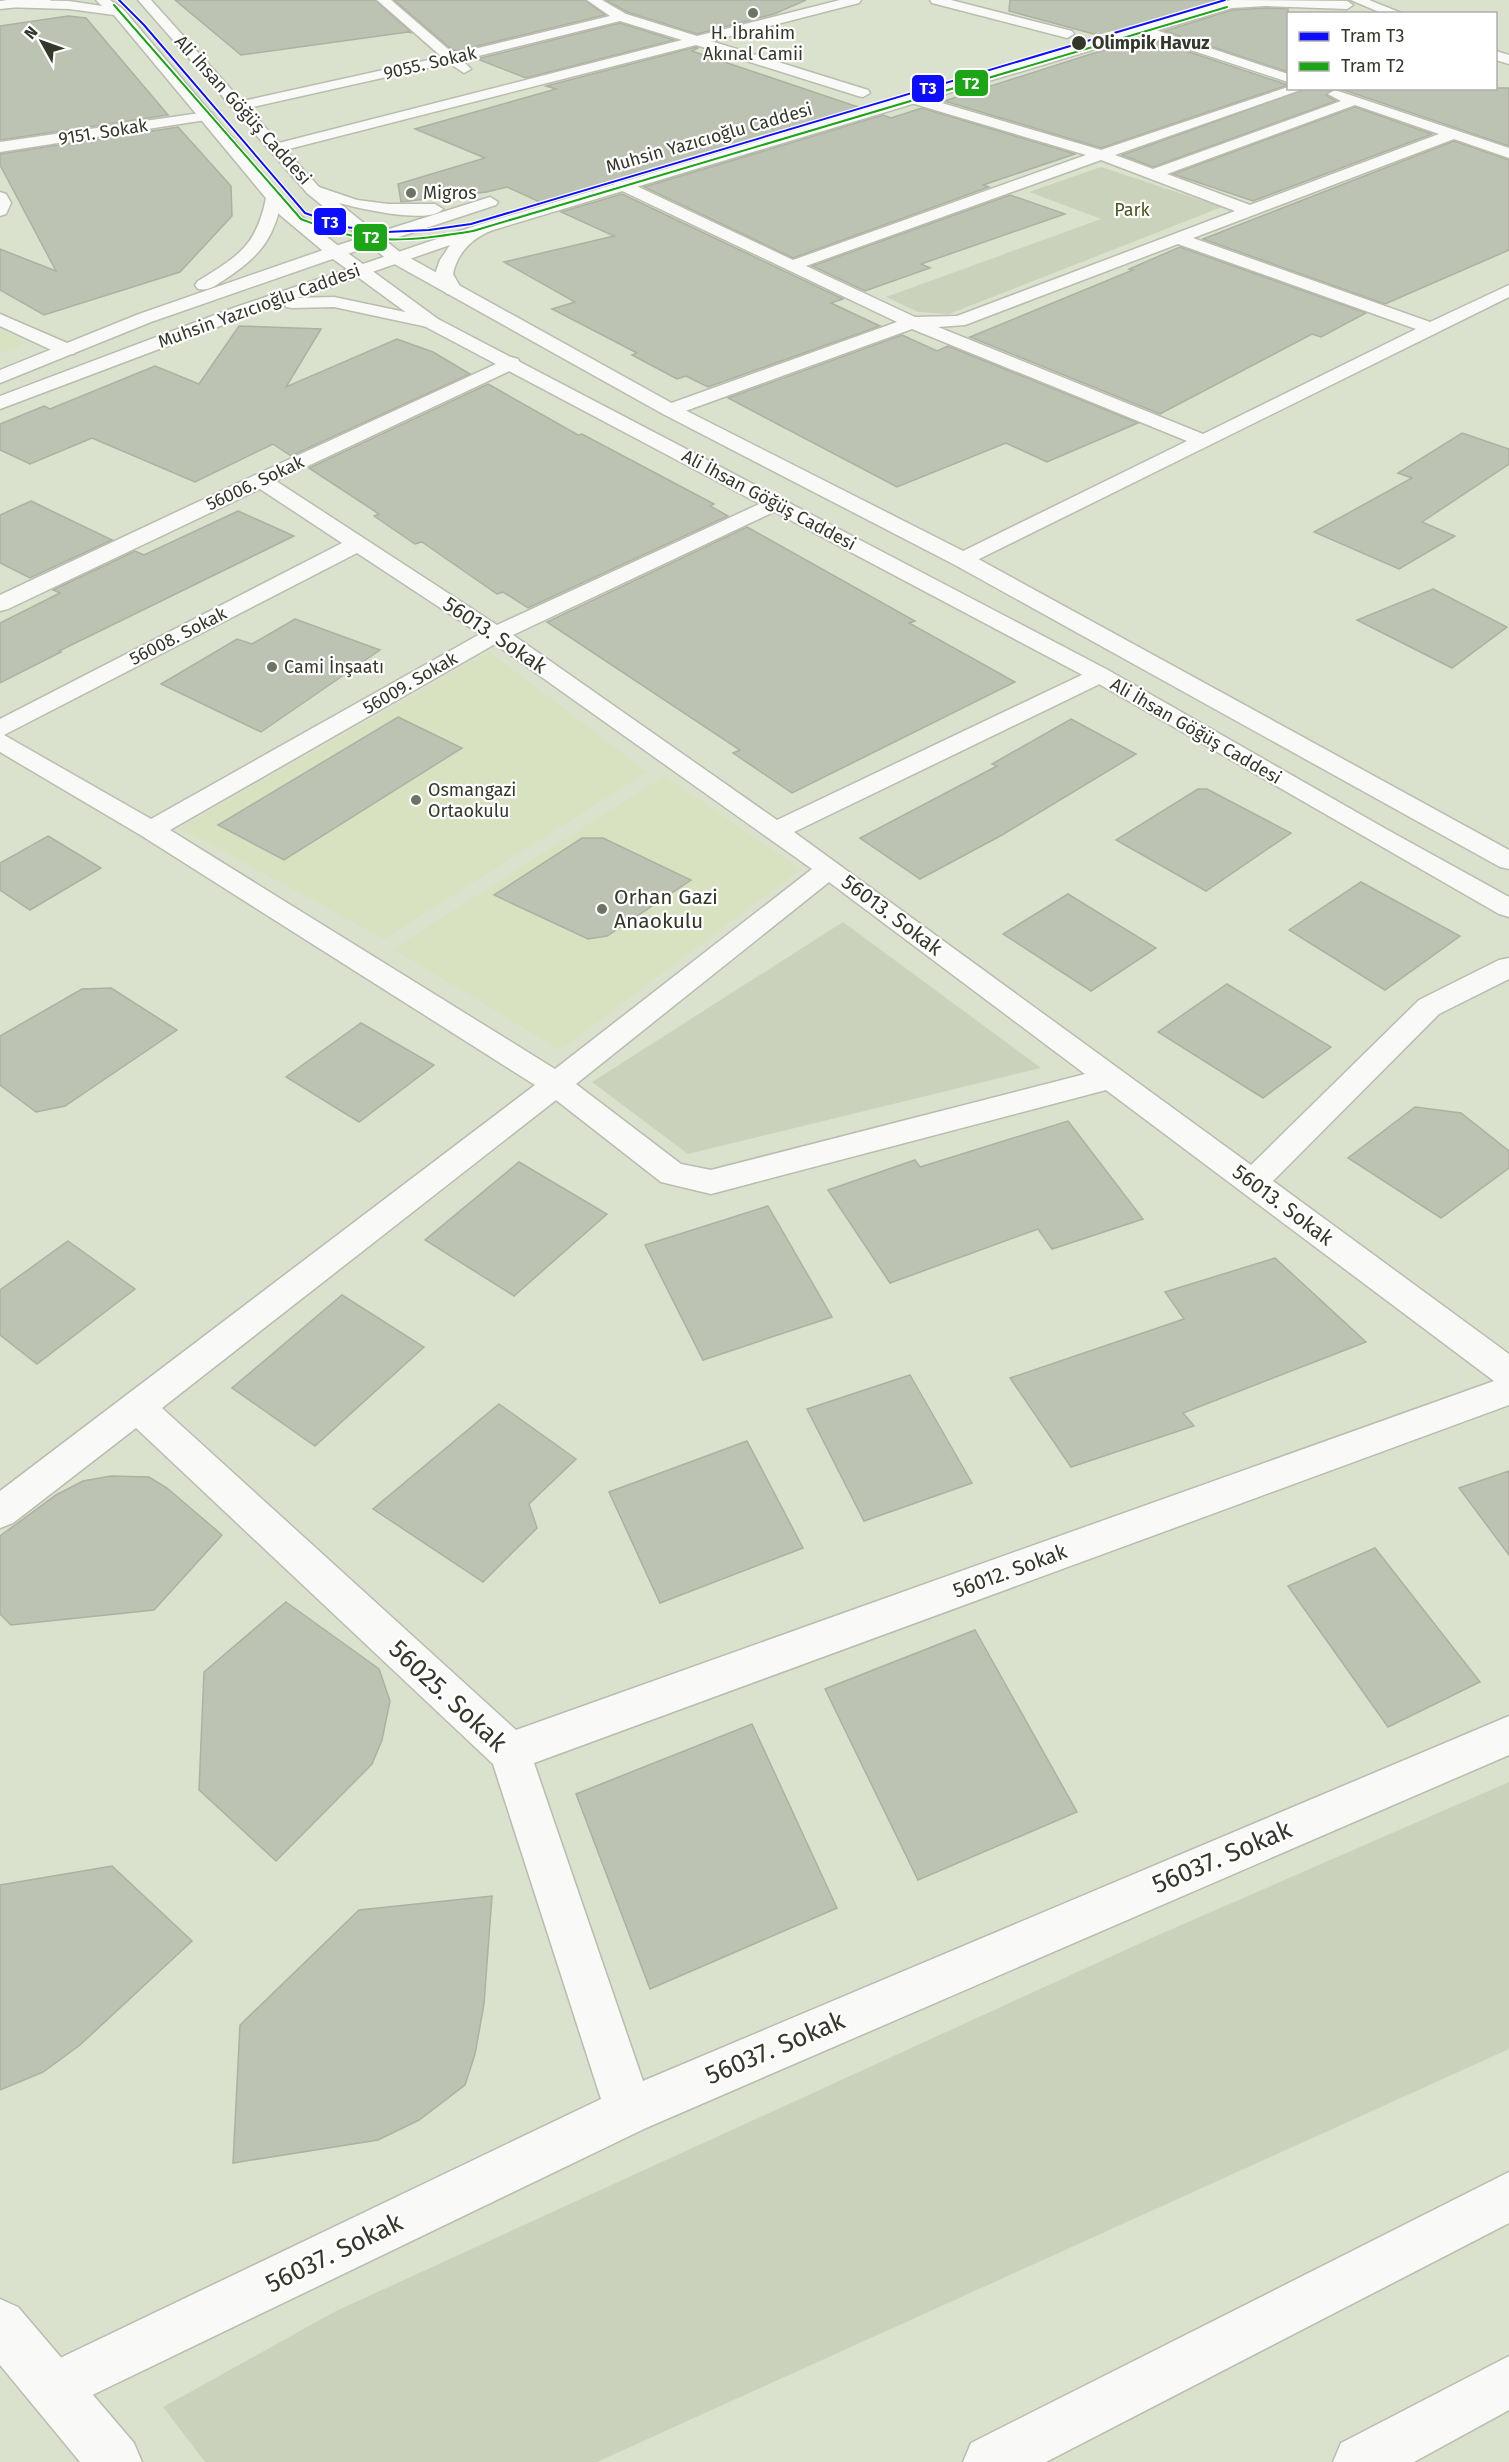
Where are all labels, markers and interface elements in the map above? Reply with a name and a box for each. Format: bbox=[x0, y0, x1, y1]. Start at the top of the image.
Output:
marker: H. İbrahim Akınal Camii bbox=[746, 6, 760, 20]
north arrow bbox=[12, 12, 72, 72]
legend bbox=[1287, 12, 1497, 90]
place label: H. İbrahim Akınal Camii bbox=[703, 22, 803, 65]
text: N bbox=[20, 23, 42, 43]
text: Tram T3 bbox=[1341, 25, 1404, 47]
street label: Ali İhsan Göğüş Caddesi bbox=[170, 31, 316, 189]
place label: Olimpik Havuz bbox=[1092, 32, 1209, 54]
marker: Olimpik Havuz bbox=[1070, 34, 1088, 52]
street label: 9055. Sokak bbox=[381, 41, 479, 84]
text: Tram T2 bbox=[1341, 55, 1404, 77]
line badge: T2 bbox=[954, 69, 989, 97]
line badge: T3 bbox=[911, 74, 945, 103]
text: T2 bbox=[963, 74, 979, 93]
text: T3 bbox=[920, 79, 936, 98]
street label: Muhsin Yazıcıoğlu Caddesi bbox=[603, 98, 815, 178]
street label: 9151. Sokak bbox=[57, 114, 150, 150]
place label: Migros bbox=[423, 182, 477, 204]
marker: Migros bbox=[404, 186, 418, 200]
park label: Park bbox=[1114, 199, 1150, 221]
line badge: T3 bbox=[313, 207, 347, 236]
text: T3 bbox=[322, 213, 338, 232]
line badge: T2 bbox=[353, 223, 388, 252]
text: T2 bbox=[363, 228, 379, 247]
street label: Muhsin Yazıcıoğlu Caddesi bbox=[155, 259, 363, 353]
street label: Ali İhsan Göğüş Caddesi bbox=[678, 445, 860, 555]
street label: 56006. Sokak bbox=[202, 450, 308, 515]
street label: 56013. Sokak bbox=[438, 591, 552, 679]
street label: 56008. Sokak bbox=[126, 602, 231, 670]
street label: 56009. Sokak bbox=[359, 647, 462, 719]
place label: Cami İnşaatı bbox=[284, 656, 384, 678]
marker: Cami İnşaatı bbox=[265, 660, 279, 674]
street label: Ali İhsan Göğüş Caddesi bbox=[1107, 673, 1285, 789]
place label: Osmangazi Ortaokulu bbox=[428, 779, 516, 822]
marker: Osmangazi Ortaokulu bbox=[409, 793, 423, 807]
street label: 56013. Sokak bbox=[836, 869, 948, 961]
place label: Orhan Gazi Anaokulu bbox=[614, 884, 718, 934]
marker: Orhan Gazi Anaokulu bbox=[595, 902, 609, 916]
street label: 56013. Sokak bbox=[1227, 1159, 1339, 1251]
street label: 56012. Sokak bbox=[949, 1538, 1071, 1604]
street label: 56025. Sokak bbox=[383, 1634, 514, 1759]
street label: 56037. Sokak bbox=[1148, 1813, 1297, 1900]
street label: 56037. Sokak bbox=[701, 2004, 850, 2091]
street label: 56037. Sokak bbox=[261, 2206, 408, 2299]

